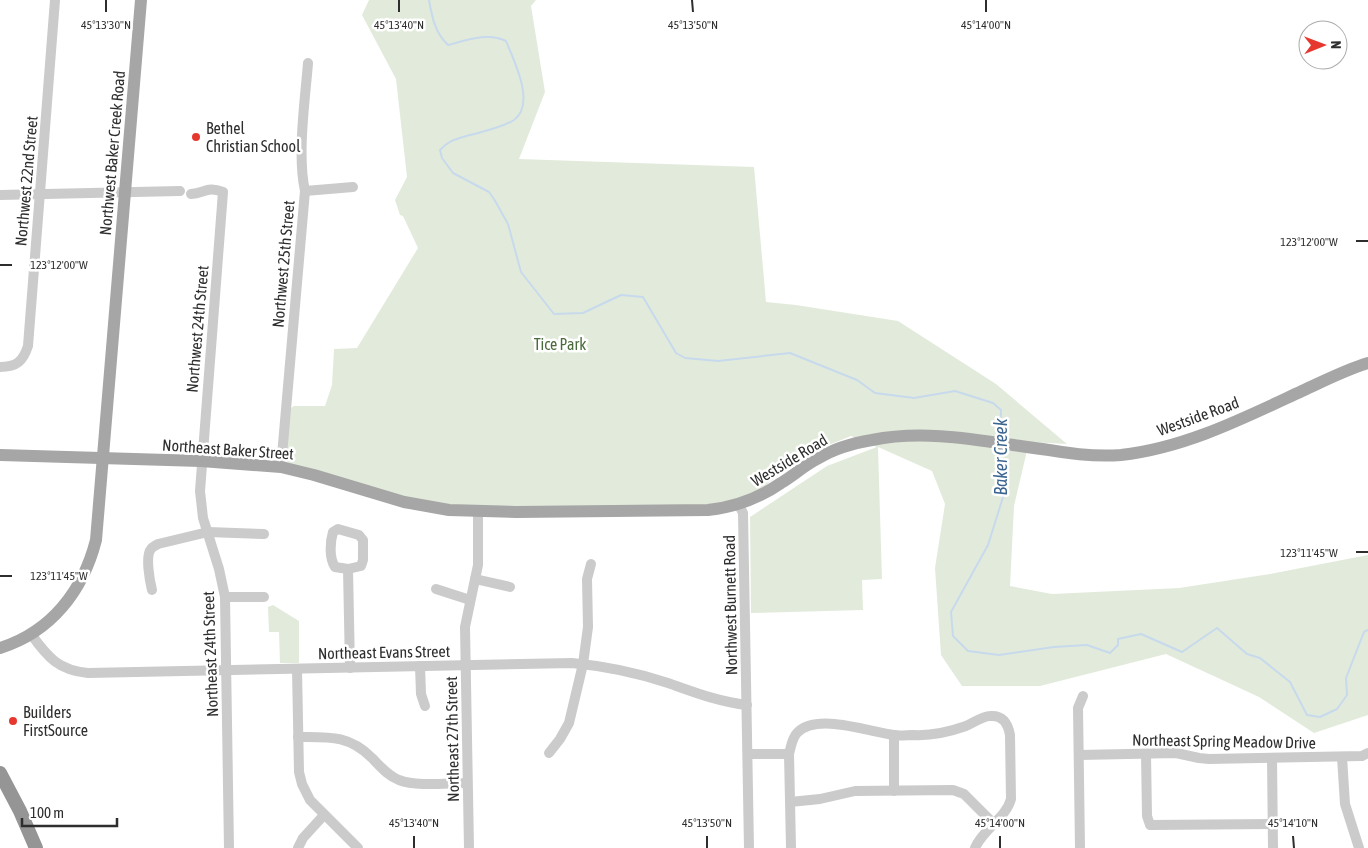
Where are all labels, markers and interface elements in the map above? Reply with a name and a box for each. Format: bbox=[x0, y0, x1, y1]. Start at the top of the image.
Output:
text: 45°13'30"N bbox=[81, 18, 131, 32]
text: 45°13'40"N bbox=[374, 18, 424, 32]
text: 45°13'50"N bbox=[668, 18, 718, 32]
text: 45°14'00"N bbox=[961, 18, 1011, 32]
north arrow bbox=[1298, 20, 1348, 70]
text: N bbox=[1328, 41, 1344, 49]
street label: Northwest Baker Creek Road bbox=[96, 70, 128, 236]
street label: Northwest 22nd Street bbox=[11, 115, 41, 247]
place label: Bethel Christian School bbox=[206, 119, 301, 155]
marker: Bethel Christian School bbox=[190, 131, 202, 143]
street label: Northwest 25th Street bbox=[268, 199, 298, 328]
text: 123°12'00"W bbox=[1280, 235, 1338, 249]
text: 123°12'00"W bbox=[30, 258, 88, 272]
street label: Northwest 24th Street bbox=[182, 264, 212, 393]
park label: Tice Park bbox=[534, 335, 586, 353]
street label: Westside Road bbox=[1155, 393, 1241, 439]
water label: Baker Creek bbox=[990, 417, 1011, 496]
street label: Westside Road bbox=[748, 430, 830, 490]
street label: Northeast Baker Street bbox=[161, 435, 295, 463]
street label: Northwest Burnett Road bbox=[720, 535, 740, 675]
text: 123°11'45"W bbox=[1280, 546, 1338, 560]
text: 123°11'45"W bbox=[30, 569, 88, 583]
street label: Northeast 24th Street bbox=[199, 590, 221, 717]
street label: Northeast Evans Street bbox=[318, 642, 451, 662]
street label: Northeast 27th Street bbox=[442, 676, 462, 802]
place label: Builders FirstSource bbox=[23, 703, 88, 739]
marker: Builders FirstSource bbox=[7, 715, 19, 727]
street label: Northeast Spring Meadow Drive bbox=[1132, 730, 1316, 753]
scale bar bbox=[22, 796, 118, 828]
text: 100 m bbox=[30, 804, 64, 821]
text: 45°13'40"N bbox=[389, 816, 439, 830]
text: 45°13'50"N bbox=[682, 816, 732, 830]
text: 45°14'00"N bbox=[975, 816, 1025, 830]
text: 45°14'10"N bbox=[1268, 816, 1318, 830]

